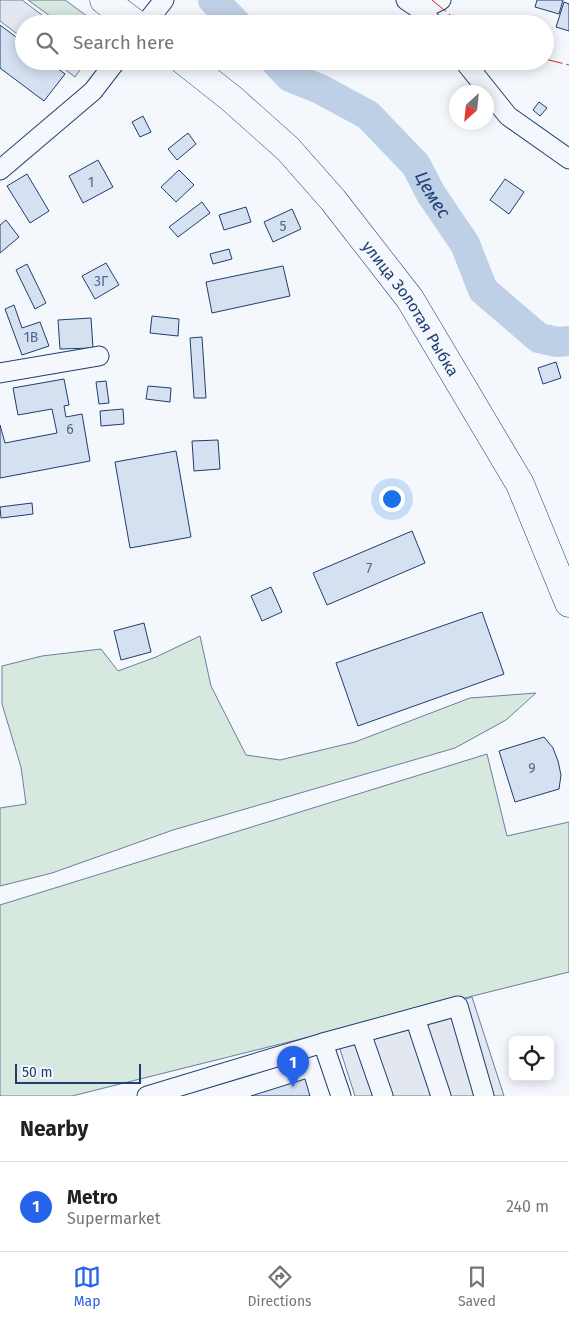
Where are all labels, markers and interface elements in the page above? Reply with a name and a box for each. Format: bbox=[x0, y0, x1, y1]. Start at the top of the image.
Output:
search box bbox=[15, 15, 554, 70]
icon: search bbox=[33, 29, 61, 57]
text: Search here bbox=[73, 31, 174, 54]
north arrow bbox=[449, 85, 494, 130]
water label: Цемес bbox=[410, 167, 455, 223]
house number: 1 bbox=[88, 174, 94, 191]
house number: 5 bbox=[279, 218, 287, 235]
street label: улица Золотая Рыбка bbox=[359, 237, 463, 380]
house number: 3Г bbox=[94, 273, 108, 290]
house number: 1В bbox=[24, 329, 38, 346]
house number: 6 bbox=[66, 421, 74, 438]
your location bbox=[379, 486, 405, 512]
house number: 7 bbox=[366, 560, 372, 577]
house number: 9 bbox=[528, 760, 536, 777]
map controls bbox=[509, 1036, 554, 1081]
button: locate bbox=[509, 1036, 554, 1081]
pin: 1 bbox=[277, 1046, 309, 1087]
scale bar bbox=[15, 1061, 141, 1084]
text: 50 m bbox=[22, 1064, 53, 1081]
text: Nearby bbox=[20, 1116, 88, 1142]
text: Metro bbox=[67, 1186, 118, 1209]
text: 1 bbox=[32, 1197, 40, 1216]
text: 240 m bbox=[506, 1197, 549, 1216]
text: Supermarket bbox=[67, 1209, 161, 1228]
tab: Map bbox=[73, 1263, 101, 1310]
tab: Directions bbox=[247, 1263, 312, 1310]
tab: Saved bbox=[458, 1263, 496, 1310]

